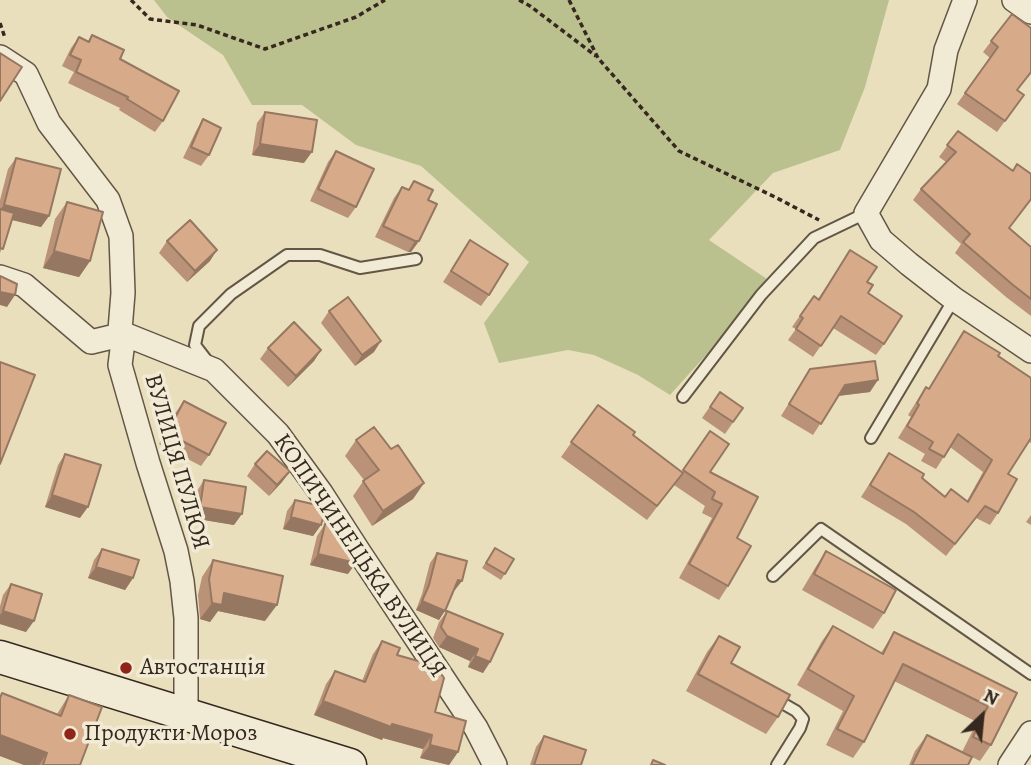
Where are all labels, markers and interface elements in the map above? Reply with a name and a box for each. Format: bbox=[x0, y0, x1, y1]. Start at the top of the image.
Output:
street label: ВУЛИЦЯ ПУЛЮЯ bbox=[137, 371, 215, 553]
street label: КОПИЧИНЕЦЬКА ВУЛИЦЯ bbox=[267, 429, 451, 683]
place label: Автостанція bbox=[140, 654, 266, 682]
marker: Автостанція bbox=[118, 660, 134, 676]
north arrow bbox=[947, 681, 1017, 751]
text: N bbox=[979, 682, 1003, 712]
place label: Продукти Мороз bbox=[84, 720, 257, 748]
marker: Продукти Мороз bbox=[62, 726, 78, 742]

